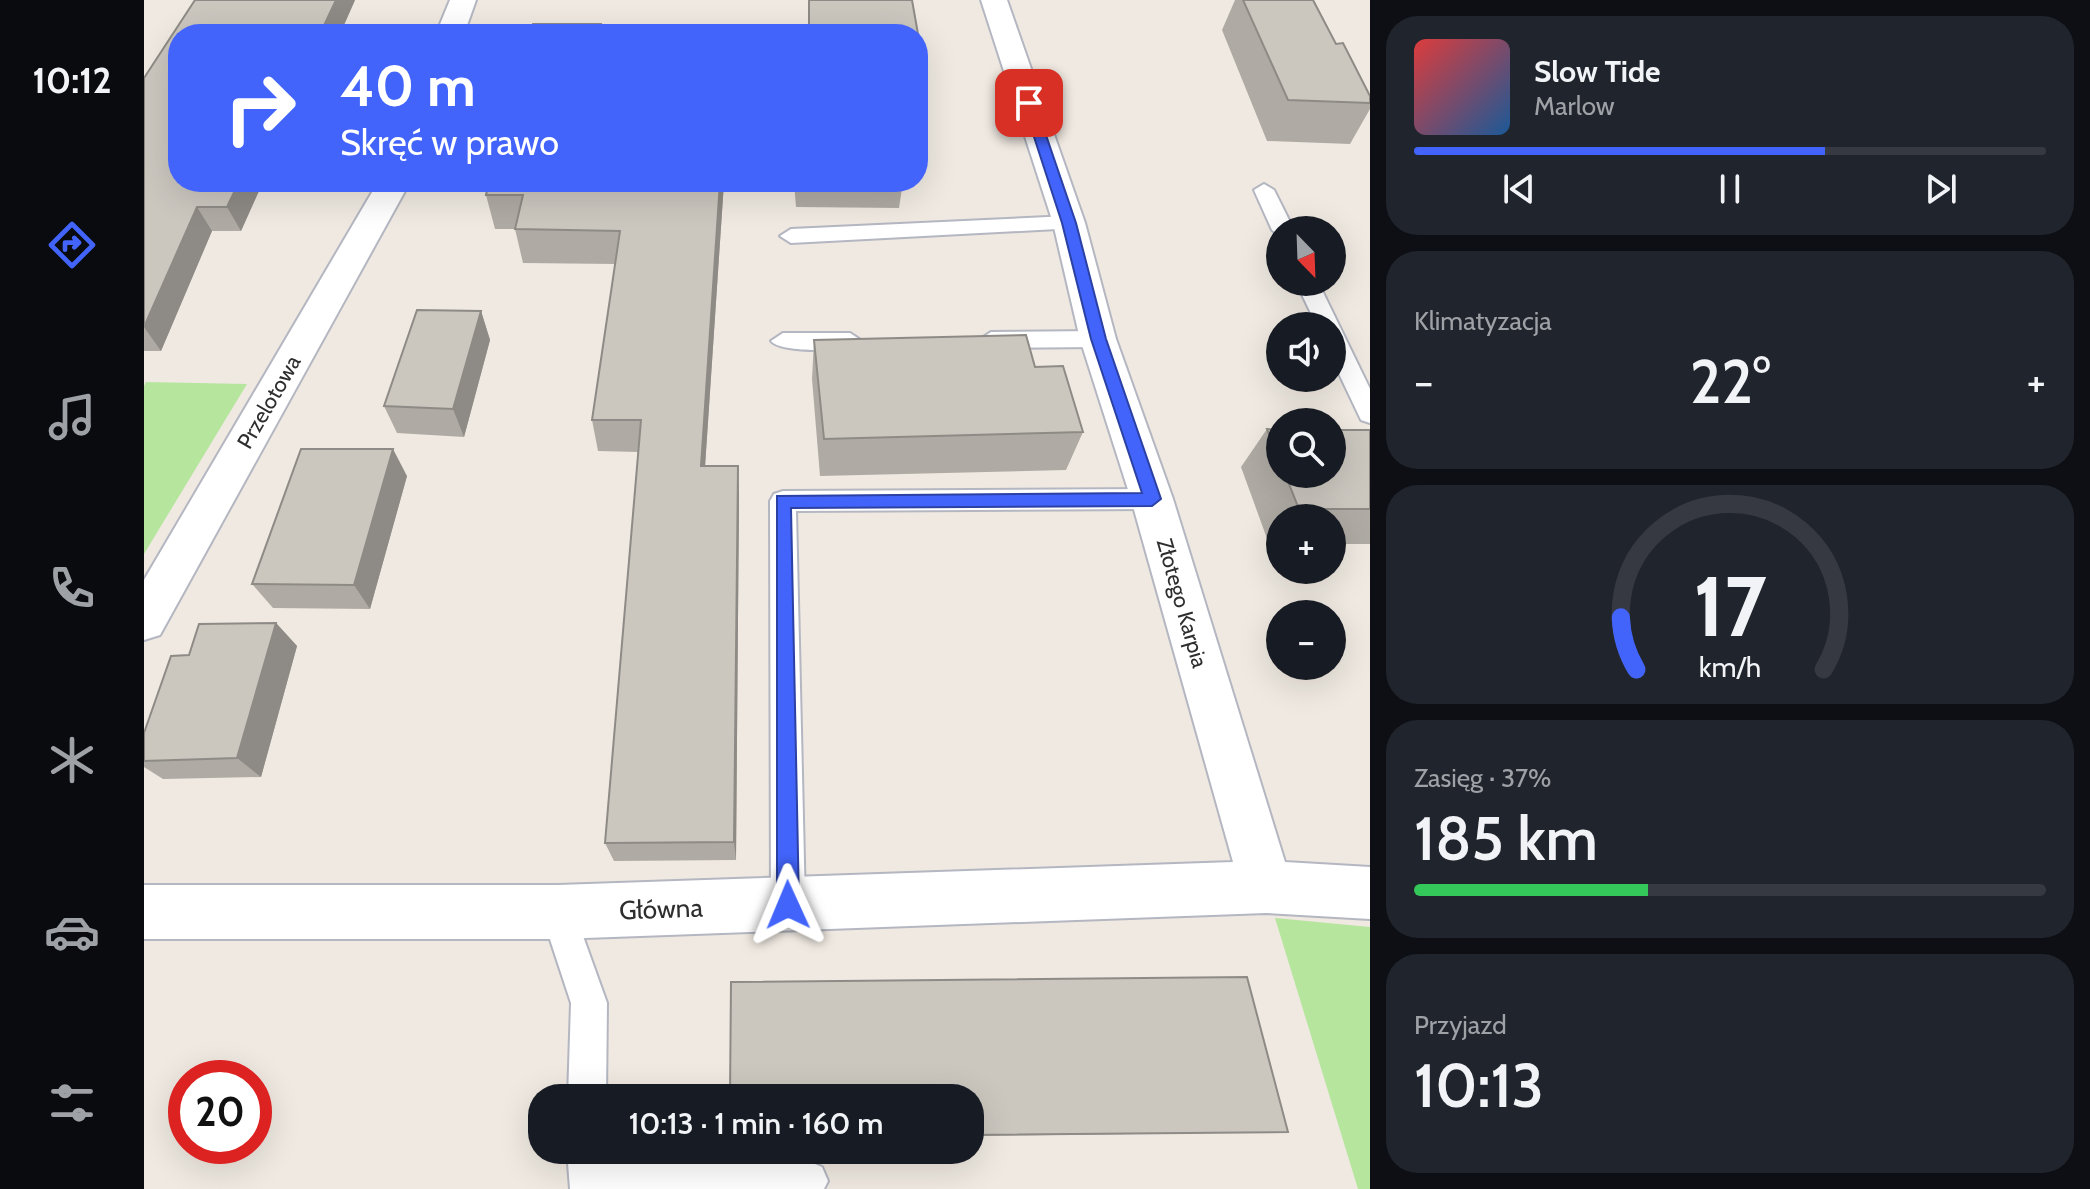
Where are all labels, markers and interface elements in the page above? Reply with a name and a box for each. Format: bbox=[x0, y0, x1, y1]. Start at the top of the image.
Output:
text: 40 m bbox=[340, 52, 476, 120]
text: Slow Tide bbox=[1534, 53, 1661, 90]
icon: right bbox=[208, 56, 312, 160]
text: 10:12 bbox=[32, 58, 112, 102]
pin bbox=[995, 69, 1063, 137]
icon: arrive bbox=[1007, 81, 1051, 125]
text: Marlow bbox=[1534, 90, 1615, 122]
text: Skręć w prawo bbox=[340, 120, 559, 164]
icon: previous bbox=[1497, 167, 1541, 211]
icon: pause bbox=[1708, 167, 1752, 211]
icon: next bbox=[1919, 167, 1963, 211]
north arrow bbox=[1266, 216, 1346, 296]
map controls bbox=[1266, 216, 1346, 680]
icon: directions bbox=[44, 217, 100, 273]
text: Klimatyzacja bbox=[1414, 305, 1552, 337]
button: sound bbox=[1266, 312, 1346, 392]
text: 22° bbox=[1690, 345, 1770, 418]
street label: Przelotowa bbox=[231, 350, 307, 454]
text: − bbox=[1414, 355, 1433, 408]
text: + bbox=[2027, 355, 2046, 408]
icon: music bbox=[44, 389, 100, 445]
button: search bbox=[1266, 408, 1346, 488]
button: + bbox=[1266, 504, 1346, 584]
street label: Złotego Karpia bbox=[1151, 535, 1213, 671]
text: 17 bbox=[1693, 556, 1767, 657]
icon: phone bbox=[44, 560, 100, 616]
button: − bbox=[1266, 600, 1346, 680]
text: km/h bbox=[1699, 650, 1761, 685]
icon: climate bbox=[44, 732, 100, 788]
text: Zasięg · 37% bbox=[1414, 762, 1551, 794]
text: 185 km bbox=[1414, 802, 1598, 875]
position arrow bbox=[746, 863, 830, 947]
street label: Główna bbox=[619, 892, 704, 926]
icon: car bbox=[44, 904, 100, 960]
text: Przyjazd bbox=[1414, 1009, 1507, 1041]
text: 10:13 bbox=[1414, 1049, 1544, 1122]
speed limit sign: 20 bbox=[168, 1060, 272, 1164]
icon: filters bbox=[44, 1075, 100, 1131]
text: 10:13 · 1 min · 160 m bbox=[629, 1105, 883, 1142]

